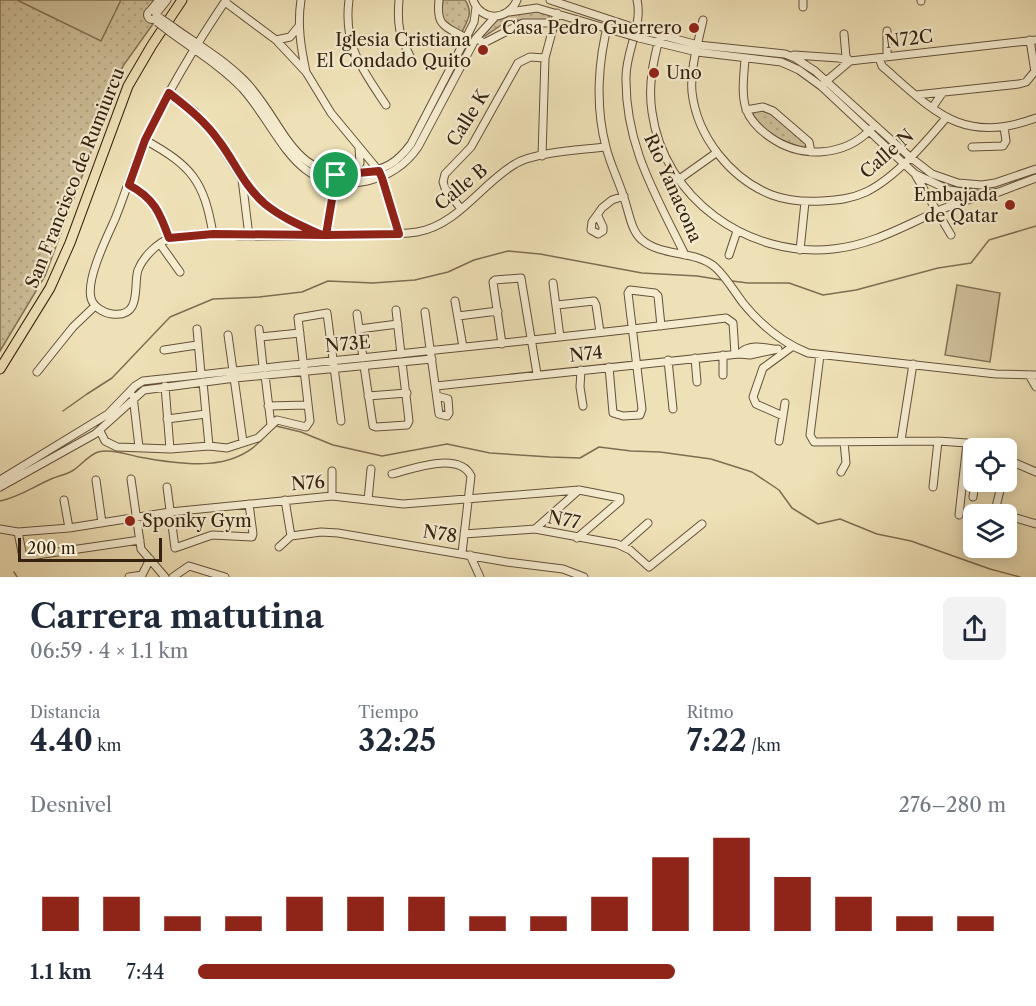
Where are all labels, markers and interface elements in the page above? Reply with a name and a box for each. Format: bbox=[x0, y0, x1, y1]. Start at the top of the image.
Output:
place label: Casa Pedro Guerrero bbox=[502, 17, 682, 39]
marker: Casa Pedro Guerrero bbox=[687, 21, 701, 35]
street label: N72C bbox=[884, 25, 934, 53]
place label: Iglesia Cristiana El Condado Quito bbox=[316, 29, 471, 72]
marker: Iglesia Cristiana El Condado Quito bbox=[476, 43, 490, 57]
place label: Uno bbox=[666, 62, 702, 84]
street label: San Francisco de Rumiurcu bbox=[21, 65, 129, 291]
marker: Uno bbox=[647, 66, 661, 80]
street label: Calle K bbox=[442, 85, 495, 151]
street label: Calle N bbox=[856, 125, 918, 183]
street label: Rio Yanacona bbox=[639, 130, 707, 246]
pin bbox=[310, 149, 361, 200]
icon: arrive bbox=[319, 158, 352, 191]
street label: Calle B bbox=[430, 159, 492, 215]
place label: Embajada de Qatar bbox=[913, 184, 999, 227]
marker: Embajada de Qatar bbox=[1003, 198, 1017, 212]
street label: N73E bbox=[324, 331, 372, 357]
street label: N74 bbox=[568, 341, 604, 367]
map controls bbox=[963, 438, 1017, 558]
button: locate bbox=[963, 438, 1017, 492]
street label: N76 bbox=[290, 471, 326, 495]
button: layers bbox=[963, 504, 1017, 558]
street label: N77 bbox=[546, 506, 582, 534]
place label: Sponky Gym bbox=[142, 510, 252, 532]
marker: Sponky Gym bbox=[123, 514, 137, 528]
street label: N78 bbox=[421, 520, 459, 548]
scale bar bbox=[18, 535, 162, 562]
text: 200 m bbox=[27, 538, 76, 558]
text: Carrera matutina bbox=[30, 596, 324, 637]
button: share bbox=[943, 597, 1006, 660]
text: 06:59 · 4 × 1.1 km bbox=[30, 639, 188, 663]
text: Distancia bbox=[30, 702, 101, 722]
text: Tiempo bbox=[358, 702, 418, 722]
text: Ritmo bbox=[687, 702, 734, 722]
text: 4.40 bbox=[30, 722, 93, 759]
text: 32:25 bbox=[358, 722, 436, 759]
text: 7:22 bbox=[687, 722, 747, 759]
text: km bbox=[93, 735, 121, 755]
text: /km bbox=[747, 735, 781, 755]
text: Desnivel bbox=[30, 793, 112, 817]
text: 276–280 m bbox=[899, 793, 1006, 817]
text: 1.1 km bbox=[30, 960, 92, 984]
text: 7:44 bbox=[126, 960, 165, 984]

